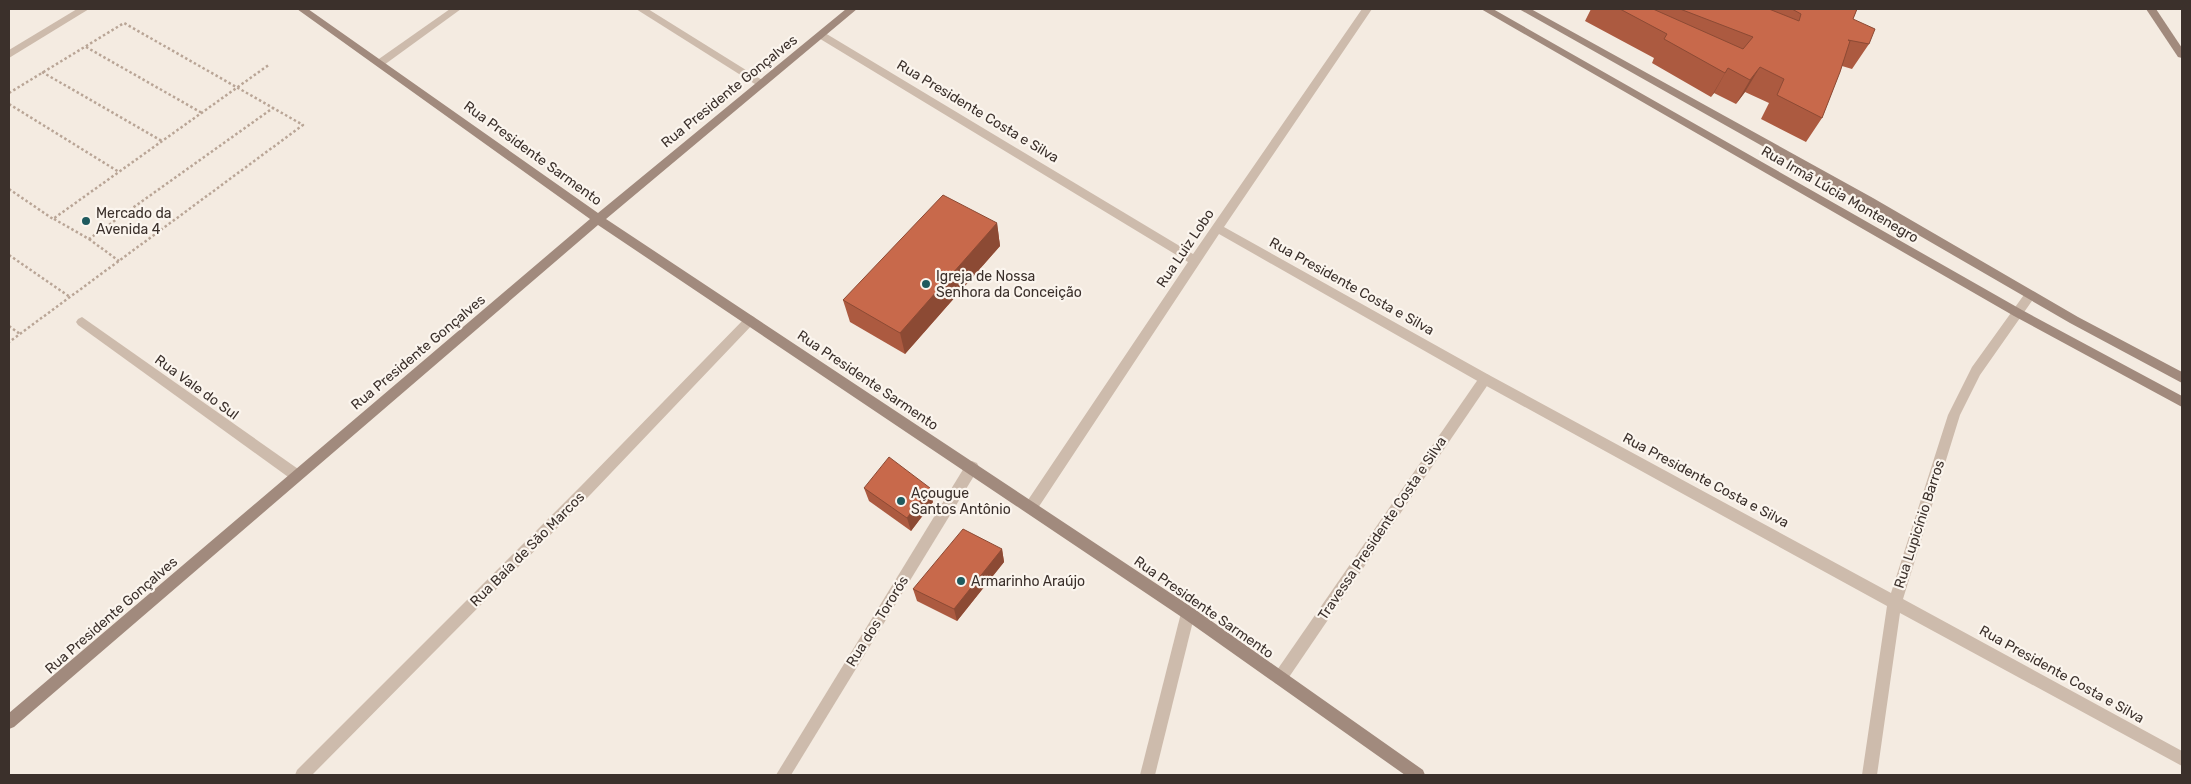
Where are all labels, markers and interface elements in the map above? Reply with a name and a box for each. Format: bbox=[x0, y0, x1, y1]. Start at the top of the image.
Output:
street label: Rua Presidente Gonçalves bbox=[658, 31, 801, 151]
street label: Rua Presidente Costa e Silva bbox=[894, 56, 1062, 167]
street label: Rua Presidente Sarmento bbox=[460, 98, 605, 209]
street label: Rua Irmã Lúcia Montenegro bbox=[1758, 142, 1921, 246]
place label: Mercado da Avenida 4 bbox=[96, 205, 171, 238]
street label: Rua Luiz Lobo bbox=[1153, 206, 1218, 291]
marker: Mercado da Avenida 4 bbox=[80, 215, 92, 227]
street label: Rua Presidente Costa e Silva bbox=[1266, 234, 1437, 339]
place label: Igreja de Nossa Senhora da Conceição bbox=[936, 268, 1082, 301]
marker: Igreja de Nossa Senhora da Conceição bbox=[920, 278, 932, 290]
street label: Rua Presidente Gonçalves bbox=[348, 291, 489, 414]
street label: Rua Presidente Sarmento bbox=[794, 327, 942, 434]
street label: Rua Vale do Sul bbox=[151, 351, 242, 424]
street label: Rua Presidente Costa e Silva bbox=[1620, 429, 1792, 532]
street label: Travessa Presidente Costa e Silva bbox=[1315, 433, 1450, 623]
street label: Rua Lupicínio Barros bbox=[1891, 458, 1948, 590]
place label: Açougue Santos Antônio bbox=[911, 485, 1011, 518]
street label: Rua Baía de São Marcos bbox=[467, 489, 588, 610]
marker: Açougue Santos Antônio bbox=[895, 495, 907, 507]
street label: Rua Presidente Gonçalves bbox=[42, 553, 181, 678]
street label: Rua Presidente Sarmento bbox=[1131, 553, 1277, 662]
street label: Rua dos Tororós bbox=[843, 573, 912, 670]
place label: Armarinho Araújo bbox=[971, 573, 1085, 590]
marker: Armarinho Araújo bbox=[955, 575, 967, 587]
street label: Rua Presidente Costa e Silva bbox=[1976, 622, 2147, 727]

